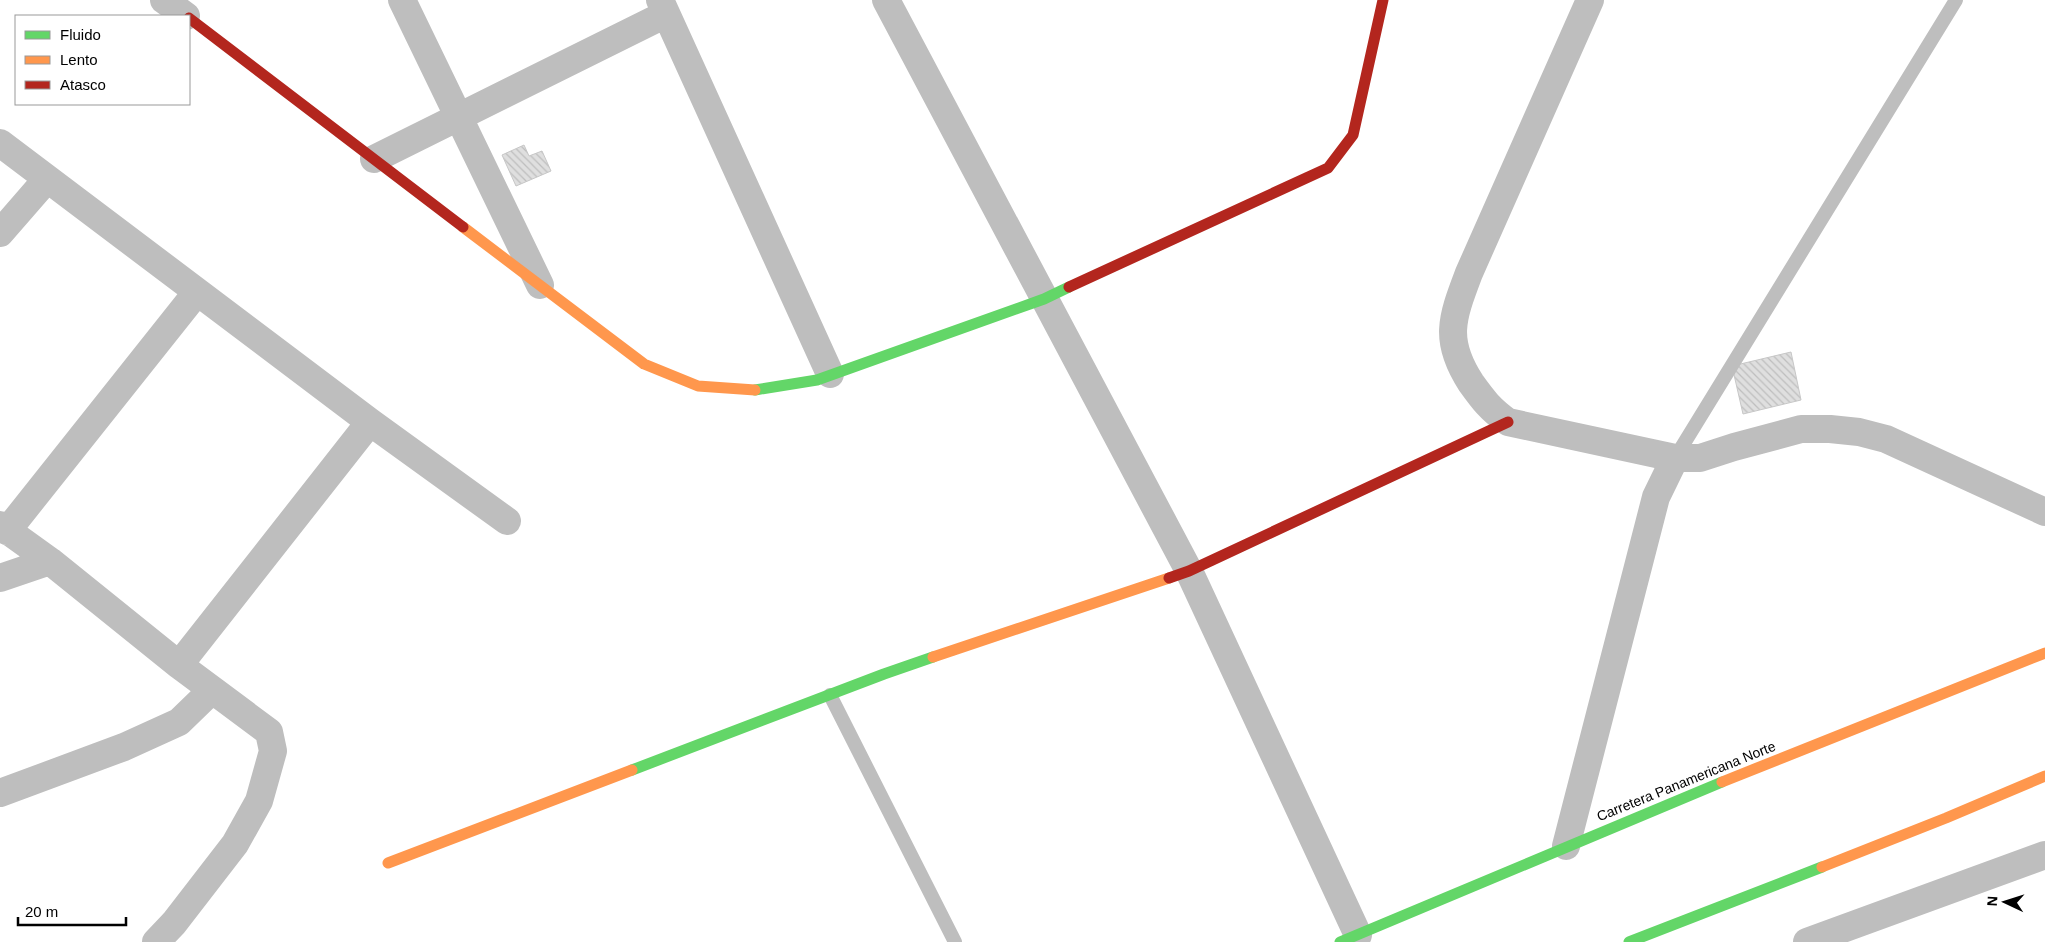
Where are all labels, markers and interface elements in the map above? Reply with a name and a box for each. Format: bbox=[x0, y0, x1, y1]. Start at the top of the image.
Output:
legend bbox=[15, 15, 190, 105]
text: Fluido bbox=[60, 26, 101, 43]
text: Lento bbox=[60, 51, 98, 68]
text: Atasco bbox=[60, 76, 106, 93]
street label: Carretera Panamericana Norte bbox=[1594, 738, 1778, 824]
north arrow bbox=[1980, 877, 2030, 927]
scale bar bbox=[18, 894, 125, 926]
text: N bbox=[1984, 895, 2000, 907]
text: 20 m bbox=[25, 903, 58, 920]

